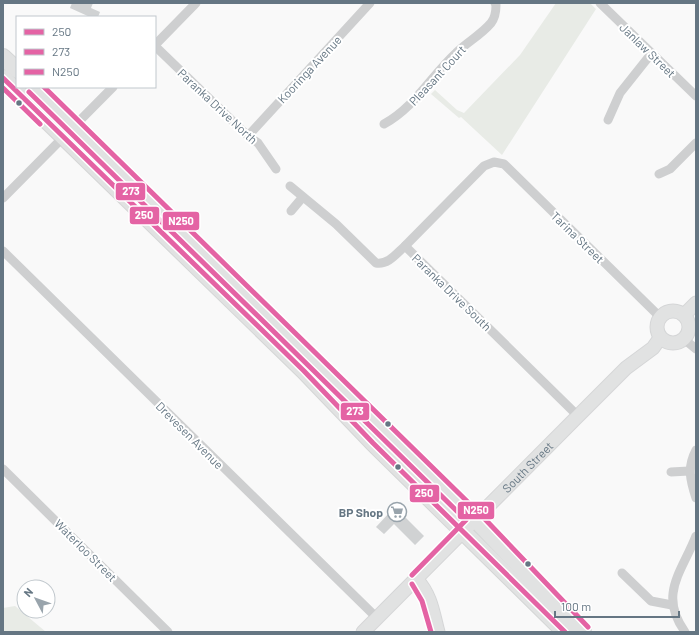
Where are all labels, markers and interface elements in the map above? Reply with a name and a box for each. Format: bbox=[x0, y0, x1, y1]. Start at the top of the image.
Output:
legend bbox=[16, 16, 156, 88]
street label: Janlaw Street bbox=[617, 20, 679, 80]
text: 250 bbox=[52, 24, 71, 38]
street label: Kooringa Avenue bbox=[274, 32, 344, 106]
street label: Pleasant Court bbox=[406, 42, 468, 108]
text: 273 bbox=[52, 44, 70, 58]
text: N250 bbox=[52, 64, 80, 78]
street label: Paranka Drive North bbox=[175, 66, 261, 146]
unlabelled marker bbox=[14, 98, 24, 108]
line badge: 273 bbox=[115, 182, 146, 201]
text: 273 bbox=[122, 184, 140, 197]
line badge: 250 bbox=[129, 206, 160, 225]
text: 250 bbox=[135, 208, 153, 221]
street label: Tarina Street bbox=[549, 208, 607, 266]
line badge: N250 bbox=[162, 211, 200, 231]
text: N250 bbox=[168, 214, 194, 227]
street label: Paranka Drive South bbox=[410, 251, 494, 333]
street label: Drevesen Avenue bbox=[154, 399, 226, 471]
line badge: 273 bbox=[340, 402, 370, 421]
text: 273 bbox=[346, 404, 364, 417]
unlabelled marker bbox=[383, 419, 393, 429]
street label: South Street bbox=[499, 439, 556, 495]
unlabelled marker bbox=[393, 462, 403, 472]
line badge: 250 bbox=[409, 484, 440, 503]
text: 250 bbox=[415, 486, 433, 499]
supermarket icon: BP Shop bbox=[386, 501, 408, 523]
line badge: N250 bbox=[457, 501, 495, 520]
text: N250 bbox=[463, 503, 489, 516]
place label: BP Shop bbox=[339, 505, 383, 519]
street label: Waterloo Street bbox=[52, 516, 120, 584]
unlabelled marker bbox=[523, 559, 533, 569]
north arrow bbox=[16, 579, 56, 619]
text: N bbox=[21, 585, 35, 599]
scale bar bbox=[555, 593, 679, 619]
text: 100 m bbox=[561, 599, 591, 613]

